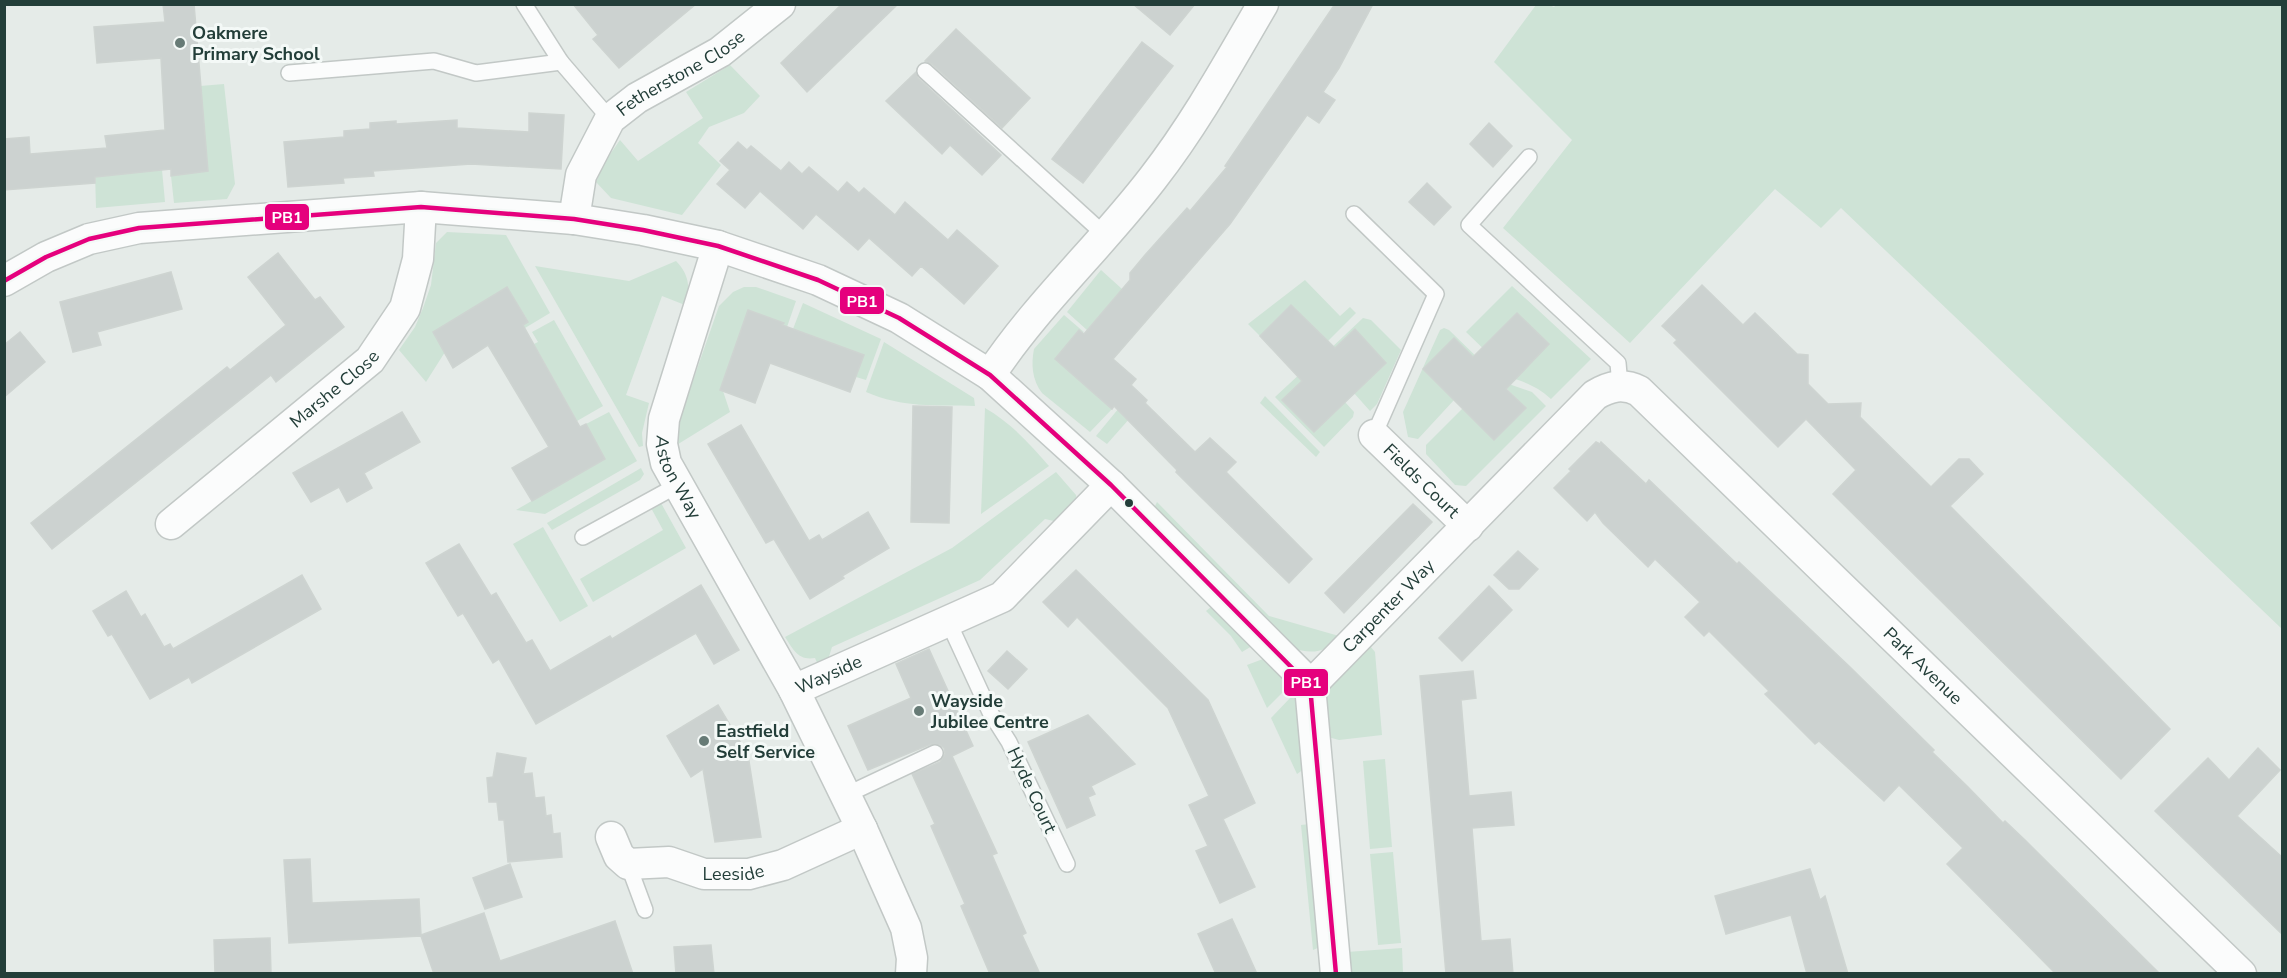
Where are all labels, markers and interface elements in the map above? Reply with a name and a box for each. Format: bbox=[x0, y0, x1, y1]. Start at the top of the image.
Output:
place label: Oakmere Primary School bbox=[192, 21, 320, 66]
street label: Fetherstone Close bbox=[611, 25, 750, 122]
marker: Oakmere Primary School bbox=[173, 36, 187, 50]
line badge: PB1 bbox=[264, 203, 310, 231]
text: PB1 bbox=[271, 207, 303, 229]
line badge: PB1 bbox=[839, 286, 885, 315]
text: PB1 bbox=[846, 291, 878, 313]
street label: Marshe Close bbox=[285, 346, 385, 433]
street label: Aston Way bbox=[650, 435, 707, 524]
street label: Fields Court bbox=[1378, 438, 1465, 524]
unlabelled marker bbox=[1123, 497, 1135, 509]
street label: Carpenter Way bbox=[1337, 553, 1440, 658]
street label: Park Avenue bbox=[1878, 622, 1968, 710]
street label: Wayside bbox=[792, 649, 866, 700]
line badge: PB1 bbox=[1283, 668, 1329, 697]
text: PB1 bbox=[1290, 672, 1322, 694]
place label: Wayside Jubilee Centre bbox=[930, 689, 1049, 734]
marker: Wayside Jubilee Centre bbox=[912, 704, 926, 718]
place label: Eastfield Self Service bbox=[716, 719, 815, 764]
marker: Eastfield Self Service bbox=[697, 734, 711, 748]
street label: Hyde Court bbox=[1002, 743, 1063, 838]
street label: Leeside bbox=[702, 859, 767, 887]

